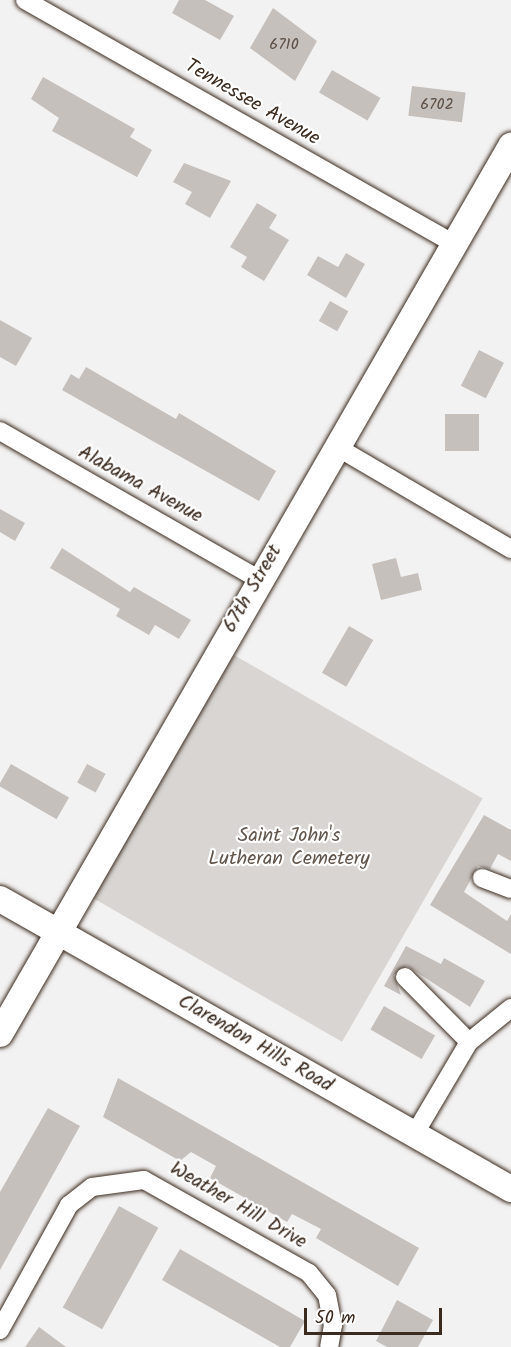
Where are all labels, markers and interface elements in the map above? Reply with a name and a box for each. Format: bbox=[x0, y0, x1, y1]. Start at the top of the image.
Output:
house number: 6710 bbox=[269, 35, 299, 55]
street label: Tennessee Avenue bbox=[180, 55, 324, 151]
house number: 6702 bbox=[420, 95, 454, 115]
street label: Alabama Avenue bbox=[74, 441, 206, 529]
street label: 67th Street bbox=[218, 541, 288, 637]
park label: Saint John's Lutheran Cemetery bbox=[208, 825, 370, 872]
street label: Clarendon Hills Road bbox=[173, 990, 337, 1098]
street label: Weather Hill Drive bbox=[165, 1157, 311, 1255]
scale bar bbox=[307, 1296, 445, 1334]
text: 50 m bbox=[315, 1304, 355, 1333]

